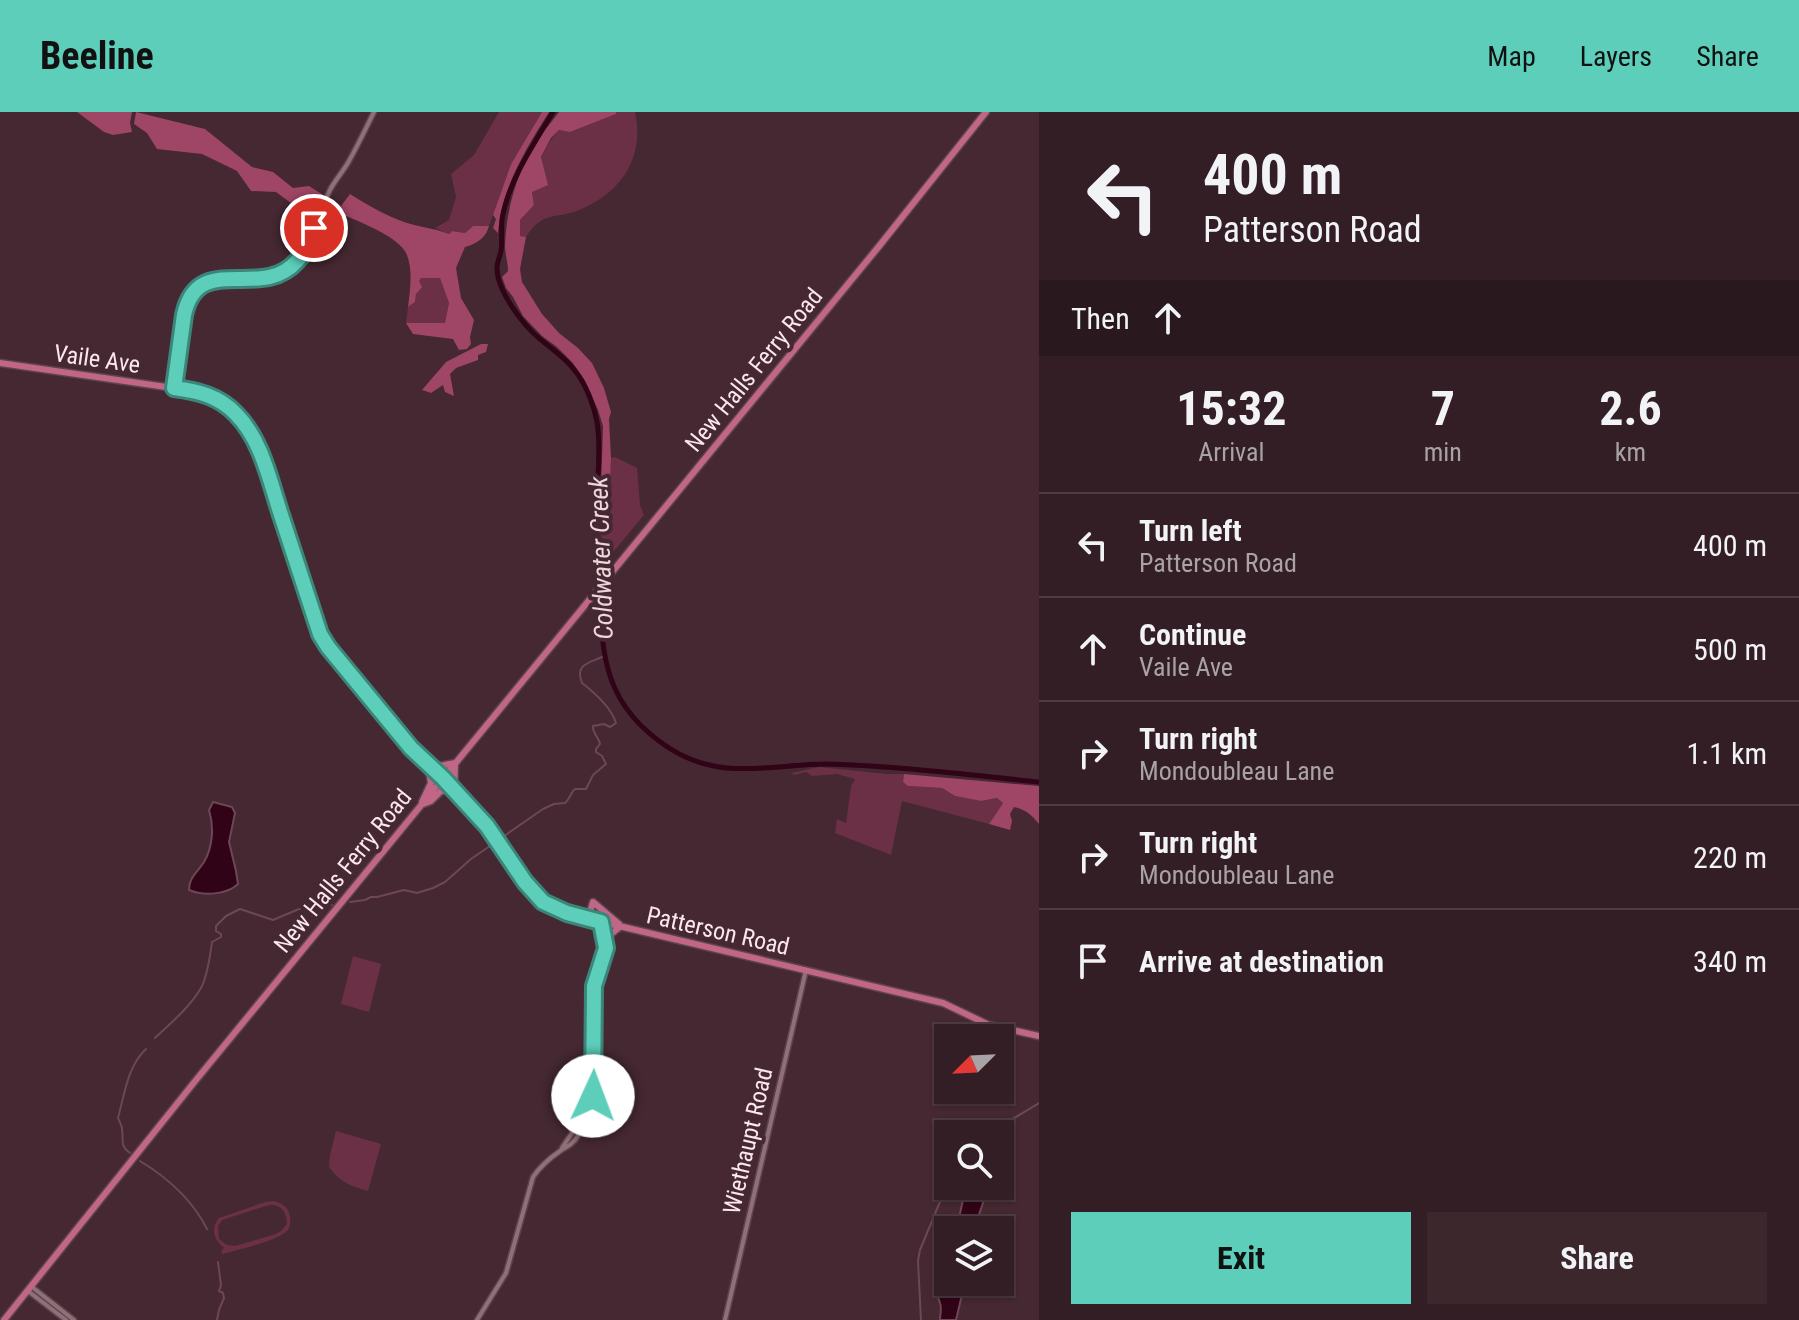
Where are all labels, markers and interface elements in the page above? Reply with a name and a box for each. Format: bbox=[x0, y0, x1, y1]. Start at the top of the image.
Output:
text: Beeline bbox=[40, 34, 154, 78]
text: Map bbox=[1487, 40, 1536, 73]
text: Layers bbox=[1580, 40, 1652, 73]
text: Share bbox=[1696, 40, 1759, 73]
text: 400 m bbox=[1203, 142, 1342, 208]
icon: left bbox=[1071, 144, 1175, 248]
pin bbox=[280, 194, 348, 262]
icon: arrive bbox=[292, 206, 336, 250]
text: Patterson Road bbox=[1203, 209, 1422, 251]
street label: New Halls Ferry Road bbox=[680, 283, 828, 457]
icon: ahead bbox=[1146, 296, 1190, 340]
text: Then bbox=[1071, 301, 1130, 336]
street label: Vaile Ave bbox=[52, 339, 142, 379]
text: 15:32 bbox=[1176, 380, 1286, 437]
text: 7 bbox=[1431, 380, 1455, 437]
text: 2.6 bbox=[1599, 380, 1662, 437]
text: Arrival bbox=[1198, 437, 1264, 467]
text: min bbox=[1424, 437, 1462, 467]
text: km bbox=[1615, 437, 1646, 467]
water label: Coldwater Creek bbox=[583, 475, 619, 640]
text: Turn left bbox=[1139, 513, 1242, 548]
icon: left bbox=[1071, 523, 1115, 567]
text: 400 m bbox=[1693, 528, 1767, 563]
text: Patterson Road bbox=[1139, 548, 1297, 578]
text: Continue bbox=[1139, 617, 1246, 652]
icon: ahead bbox=[1071, 627, 1115, 671]
text: 500 m bbox=[1693, 632, 1767, 667]
text: Vaile Ave bbox=[1139, 652, 1233, 682]
text: Turn right bbox=[1139, 721, 1257, 756]
icon: right bbox=[1071, 731, 1115, 775]
text: 1.1 km bbox=[1686, 736, 1767, 771]
text: Mondoubleau Lane bbox=[1139, 756, 1334, 786]
street label: New Halls Ferry Road bbox=[269, 784, 417, 958]
text: Turn right bbox=[1139, 825, 1257, 860]
icon: right bbox=[1071, 835, 1115, 879]
text: 220 m bbox=[1693, 840, 1767, 875]
text: Mondoubleau Lane bbox=[1139, 860, 1334, 890]
street label: Patterson Road bbox=[644, 901, 792, 961]
icon: arrive bbox=[1071, 939, 1115, 983]
text: Arrive at destination bbox=[1139, 944, 1384, 979]
text: 340 m bbox=[1693, 944, 1767, 979]
north arrow bbox=[934, 1024, 1014, 1104]
map controls bbox=[934, 1024, 1014, 1296]
position arrow bbox=[551, 1054, 635, 1138]
street label: Wiethaupt Road bbox=[718, 1065, 778, 1217]
button: search bbox=[934, 1120, 1014, 1200]
button: Exit bbox=[1071, 1212, 1411, 1304]
button: Share bbox=[1427, 1212, 1767, 1304]
button: layers bbox=[934, 1216, 1014, 1296]

